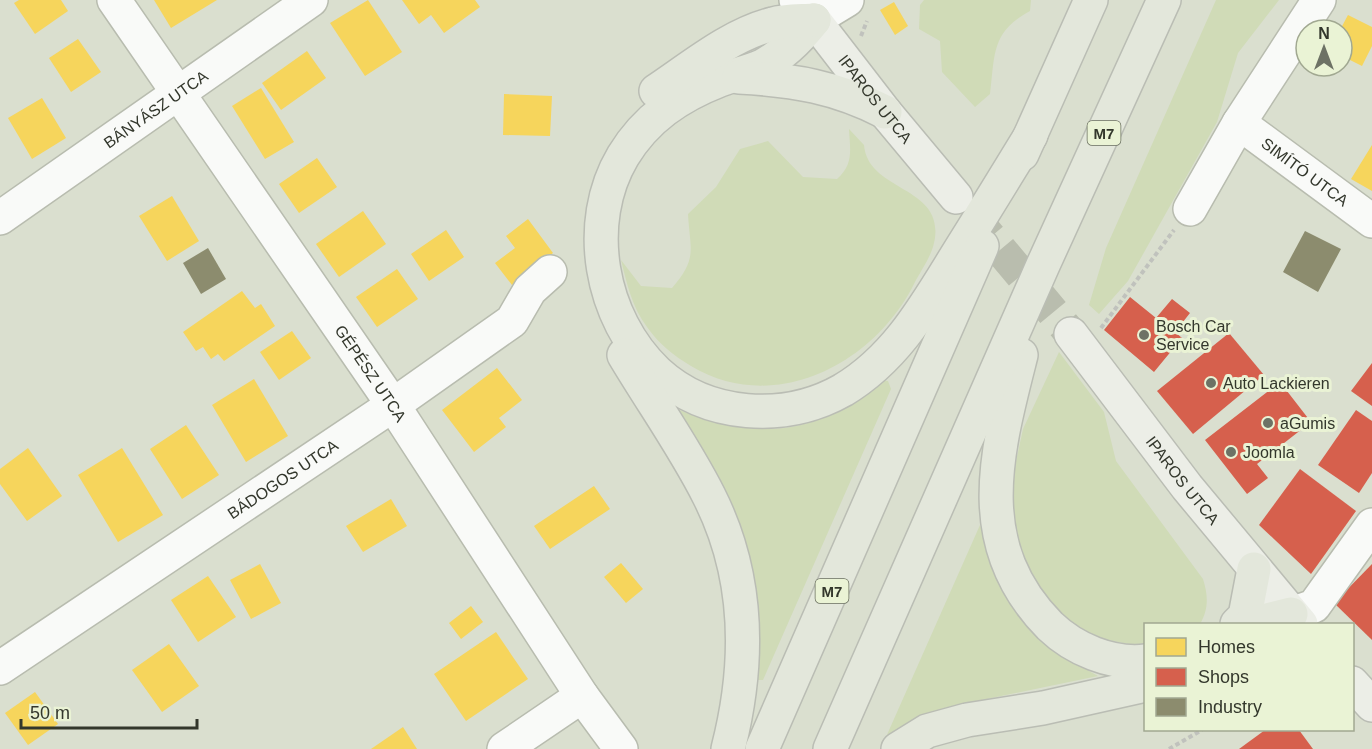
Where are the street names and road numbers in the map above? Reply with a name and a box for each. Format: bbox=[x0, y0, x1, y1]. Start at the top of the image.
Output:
street label: IPAROS UTCA bbox=[836, 51, 916, 146]
street label: BÁNYÁSZ UTCA bbox=[100, 67, 211, 151]
road number: M7 bbox=[1088, 121, 1120, 145]
street label: SIMÍTÓ UTCA bbox=[1258, 134, 1352, 209]
street label: GÉPÉSZ UTCA bbox=[332, 322, 410, 425]
street label: IPAROS UTCA bbox=[1143, 433, 1223, 528]
street label: BÁDOGOS UTCA bbox=[224, 436, 341, 522]
road number: M7 bbox=[816, 579, 848, 603]

